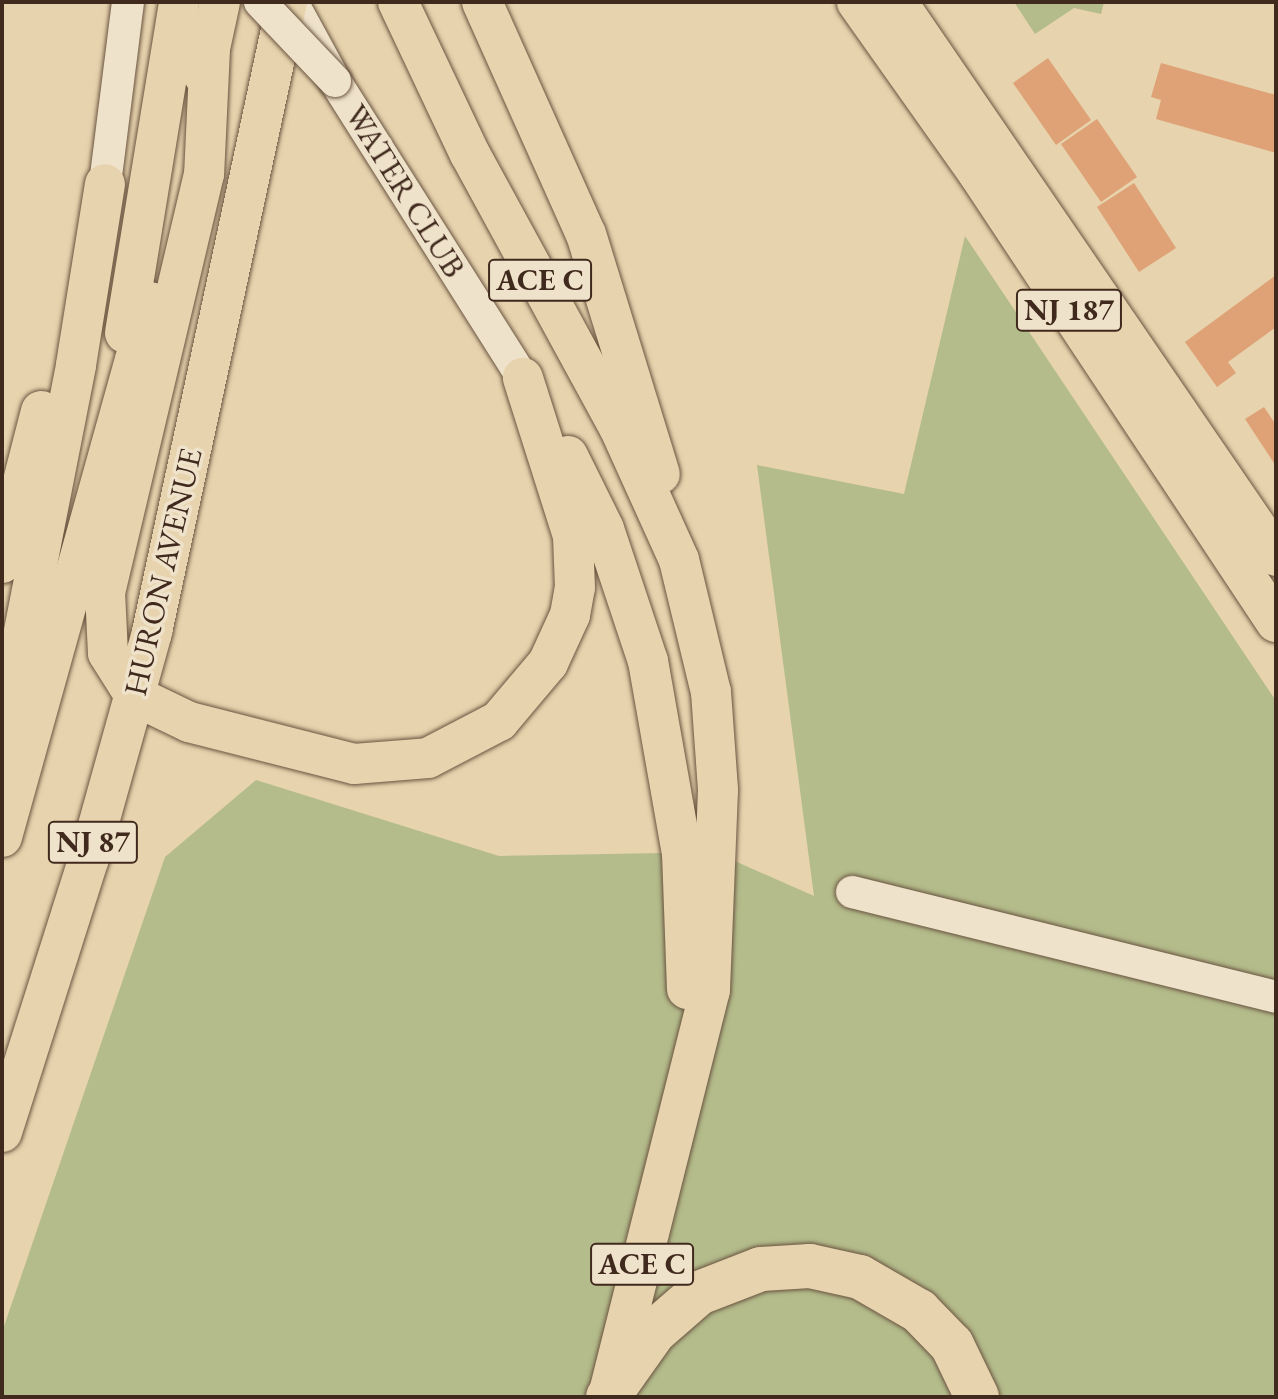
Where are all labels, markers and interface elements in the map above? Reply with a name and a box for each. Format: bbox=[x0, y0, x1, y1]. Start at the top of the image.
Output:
street label: WATER CLUB bbox=[337, 97, 473, 285]
road number: ACE C bbox=[488, 254, 592, 306]
road number: NJ 187 bbox=[1015, 284, 1123, 336]
street label: HURON AVENUE bbox=[116, 445, 210, 699]
road number: NJ 87 bbox=[47, 816, 139, 868]
road number: ACE C bbox=[590, 1238, 694, 1290]

